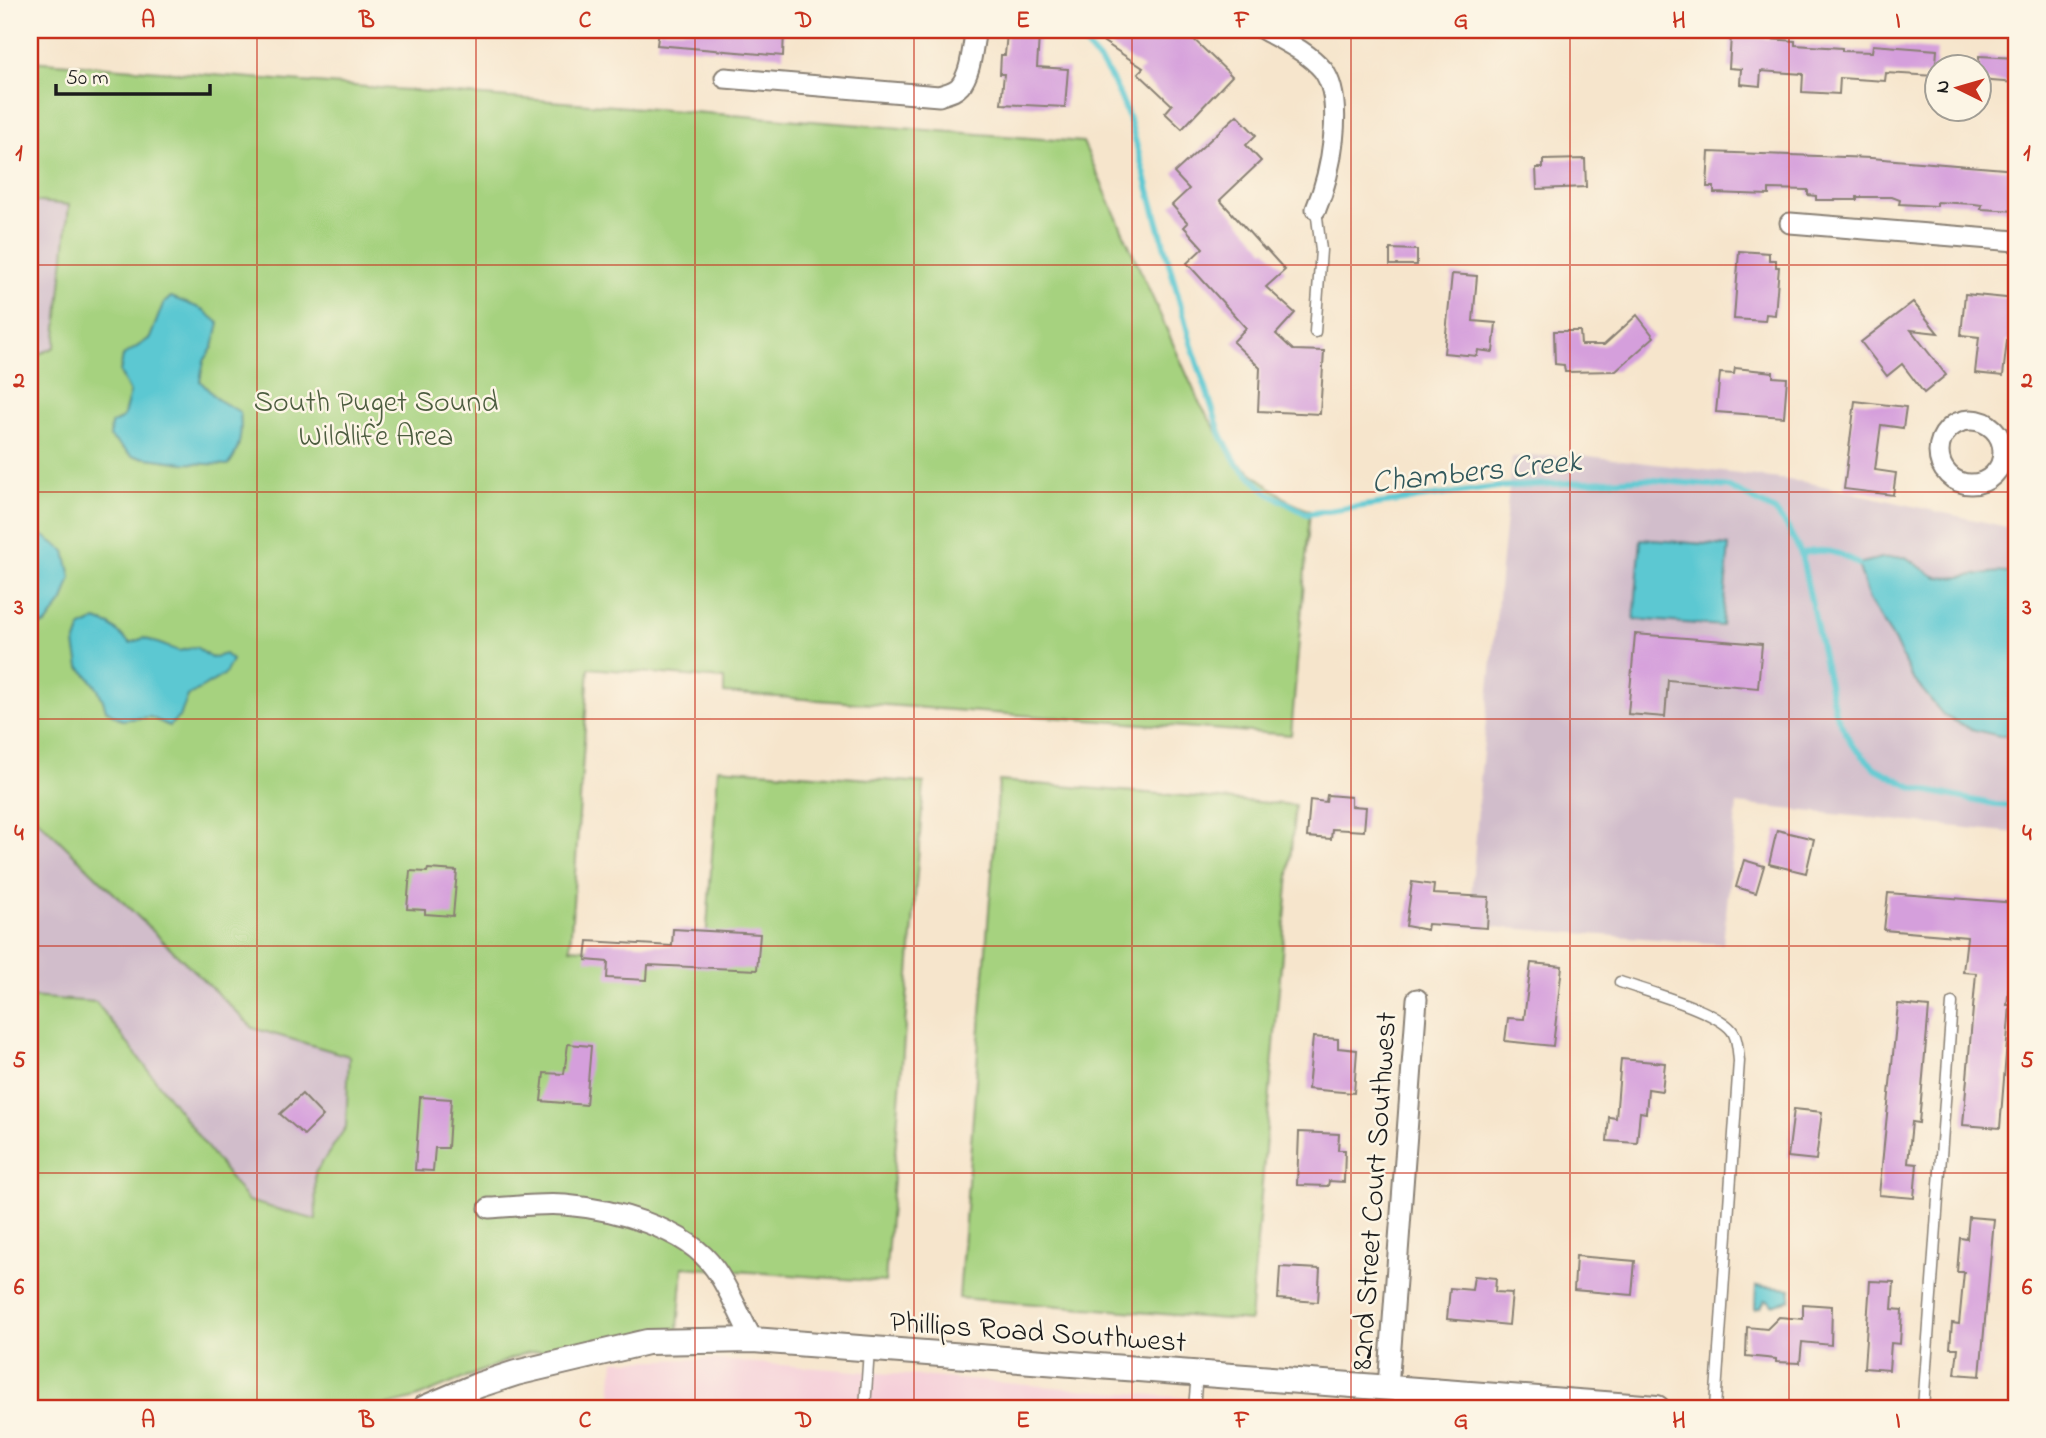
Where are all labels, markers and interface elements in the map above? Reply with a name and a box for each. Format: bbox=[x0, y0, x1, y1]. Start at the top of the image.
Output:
text: A bbox=[141, 5, 155, 38]
text: B bbox=[358, 5, 375, 38]
text: C bbox=[579, 5, 592, 38]
text: D bbox=[795, 5, 812, 38]
text: E bbox=[1016, 5, 1030, 38]
text: F bbox=[1234, 5, 1250, 38]
text: G bbox=[1454, 5, 1468, 38]
text: H bbox=[1672, 5, 1686, 38]
text: I bbox=[1895, 5, 1901, 38]
scale bar bbox=[56, 52, 210, 96]
north arrow bbox=[1924, 52, 1994, 122]
text: 50 m bbox=[66, 64, 109, 94]
text: N bbox=[1930, 79, 1958, 94]
text: 1 bbox=[15, 138, 23, 171]
text: 1 bbox=[2023, 138, 2031, 171]
text: 2 bbox=[12, 365, 25, 398]
text: 2 bbox=[2020, 365, 2033, 398]
park label: South Puget Sound Wildlife Area bbox=[254, 382, 498, 460]
water label: Chambers Creek bbox=[1369, 439, 1585, 508]
text: 3 bbox=[13, 592, 24, 625]
text: 3 bbox=[2021, 592, 2032, 625]
text: 4 bbox=[14, 818, 24, 851]
text: 4 bbox=[2022, 818, 2032, 851]
street label: 82nd Street Court Southwest bbox=[1342, 1011, 1410, 1372]
text: 5 bbox=[12, 1045, 26, 1078]
text: 5 bbox=[2020, 1045, 2034, 1078]
text: 6 bbox=[14, 1272, 25, 1305]
text: 6 bbox=[2022, 1272, 2033, 1305]
street label: Phillips Road Southwest bbox=[888, 1302, 1188, 1366]
text: A bbox=[141, 1405, 155, 1438]
text: B bbox=[358, 1405, 375, 1438]
text: C bbox=[579, 1405, 592, 1438]
text: D bbox=[795, 1405, 812, 1438]
text: E bbox=[1016, 1405, 1030, 1438]
text: F bbox=[1234, 1405, 1250, 1438]
text: G bbox=[1454, 1405, 1468, 1438]
text: H bbox=[1672, 1405, 1686, 1438]
text: I bbox=[1895, 1405, 1901, 1438]

